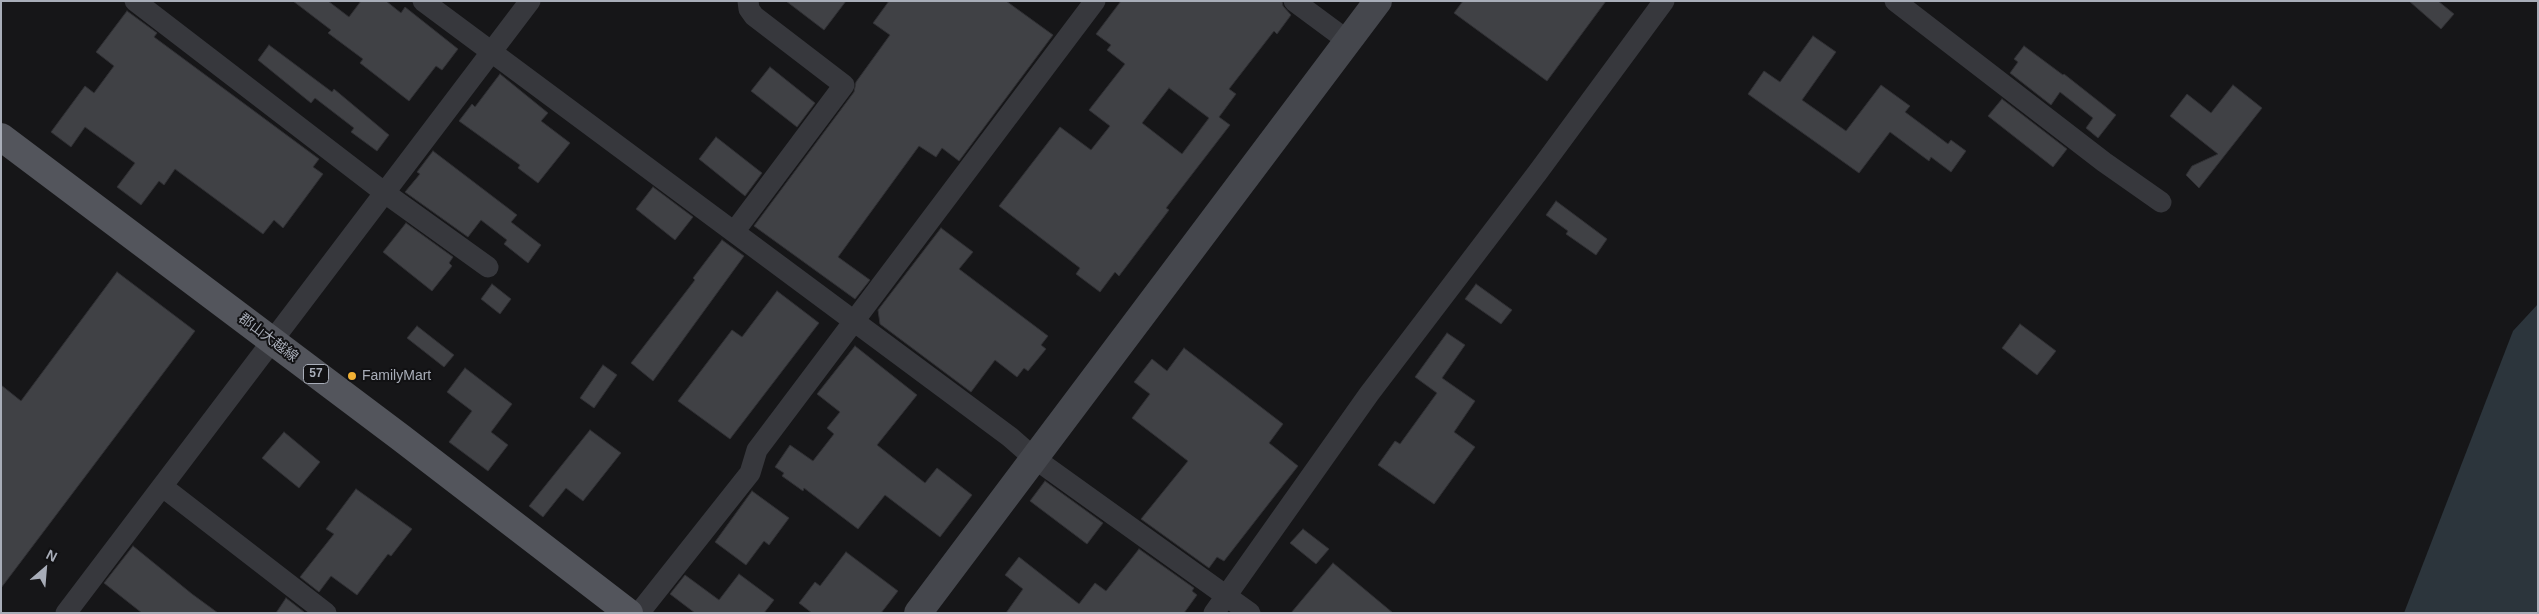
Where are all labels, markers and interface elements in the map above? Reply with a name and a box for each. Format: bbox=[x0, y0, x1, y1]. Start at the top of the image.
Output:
street label: 郡山大越線 bbox=[235, 310, 301, 366]
road number: 57 bbox=[304, 364, 328, 384]
place label: FamilyMart bbox=[362, 368, 431, 384]
marker: FamilyMart bbox=[346, 370, 358, 382]
north arrow bbox=[20, 544, 70, 594]
text: N bbox=[44, 546, 60, 565]

